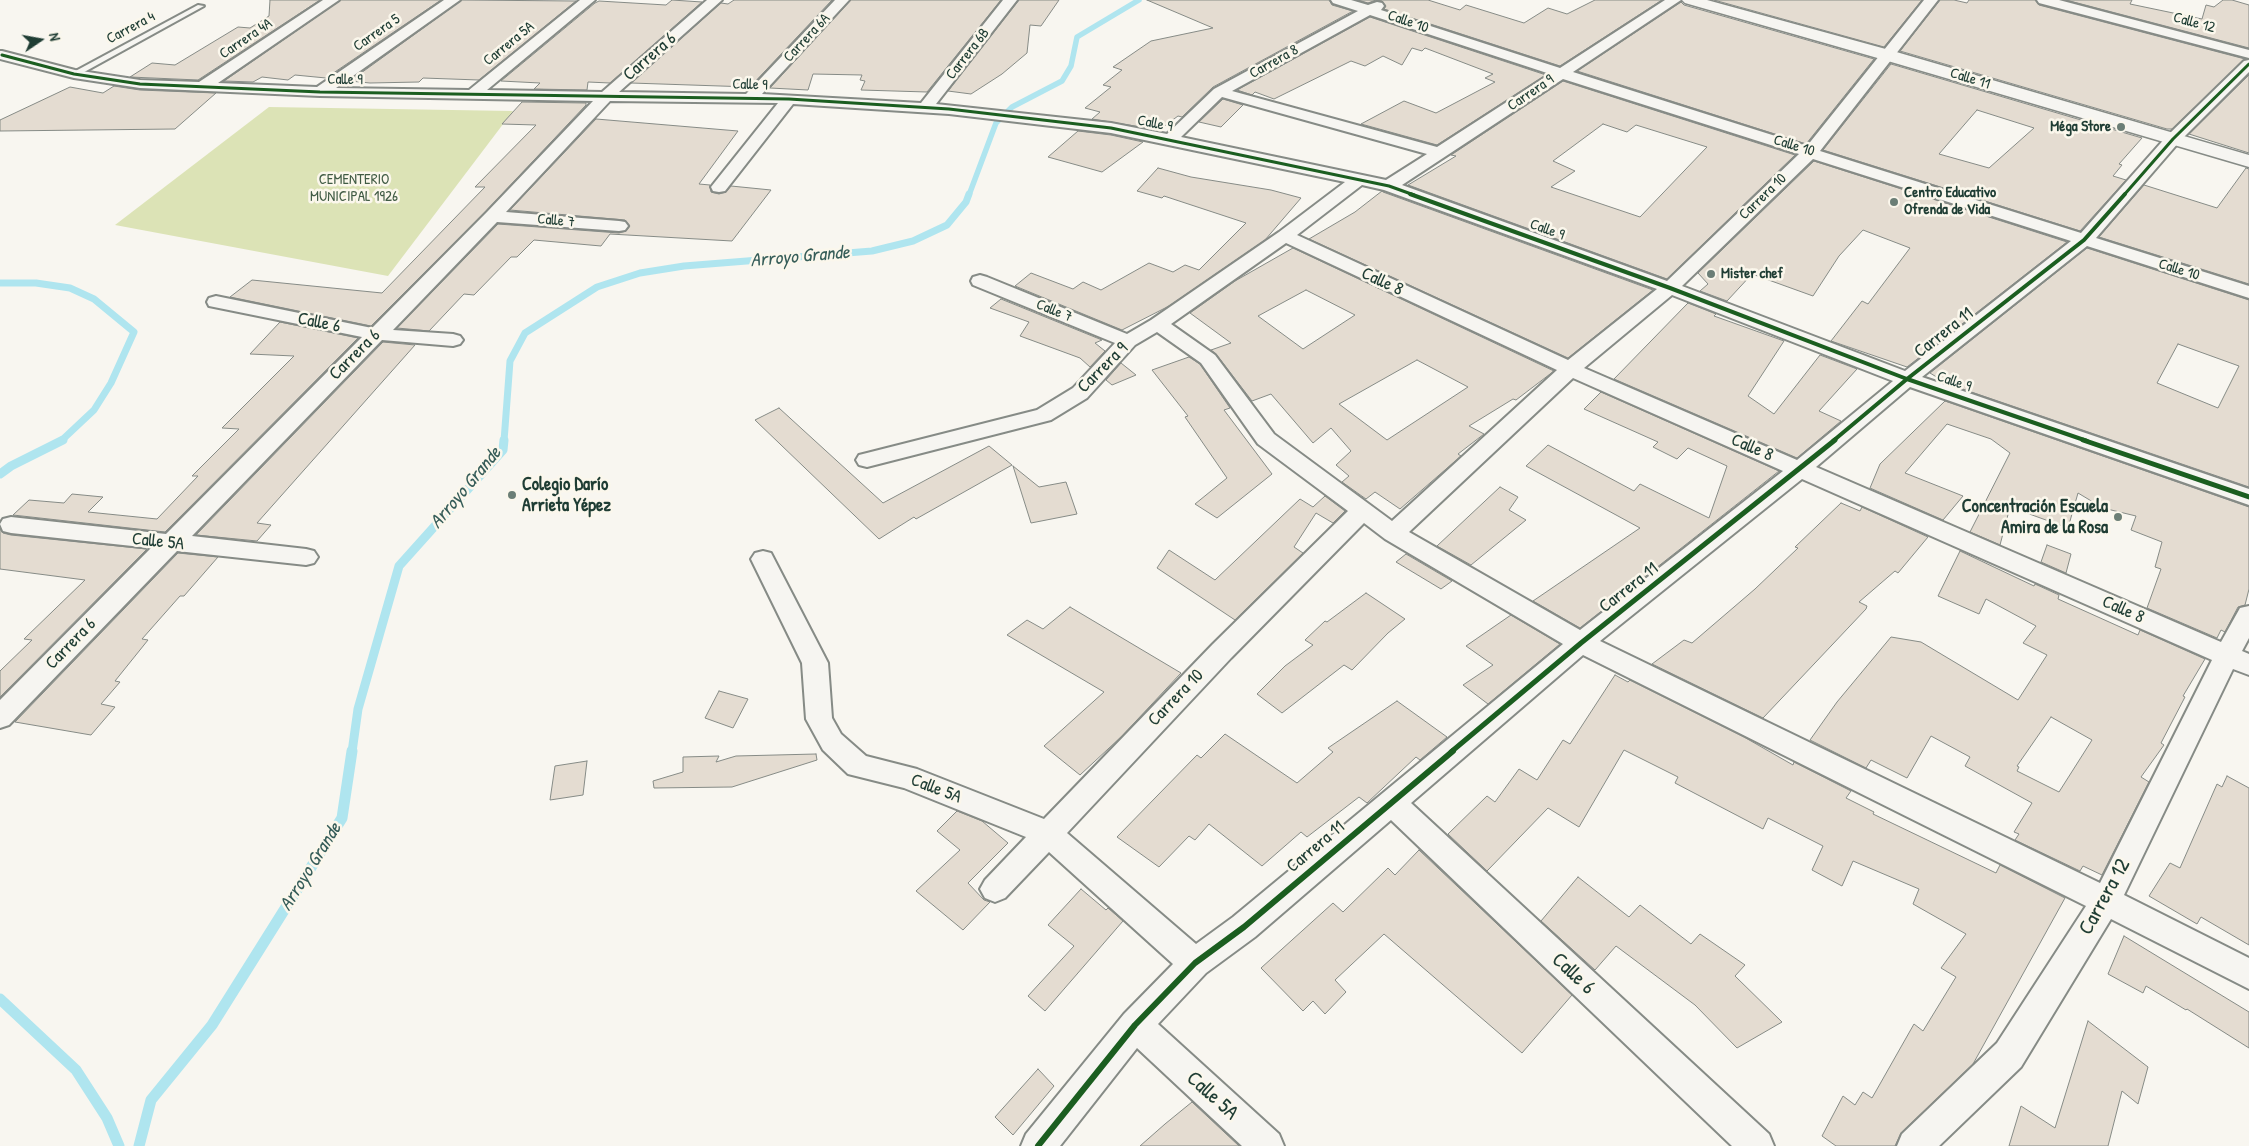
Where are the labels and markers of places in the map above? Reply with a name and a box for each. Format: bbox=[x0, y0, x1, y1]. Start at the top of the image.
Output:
place label: Méga Store bbox=[2050, 118, 2111, 136]
marker: Méga Store bbox=[2115, 121, 2127, 133]
place label: Centro Educativo Ofrenda de Vida bbox=[1904, 184, 1996, 219]
marker: Centro Educativo Ofrenda de Vida bbox=[1888, 196, 1900, 208]
place label: Mister chef bbox=[1721, 265, 1783, 283]
marker: Mister chef bbox=[1705, 268, 1717, 280]
place label: Colegio Darío Arrieta Yépez bbox=[522, 474, 611, 516]
marker: Colegio Darío Arrieta Yépez bbox=[506, 489, 518, 501]
place label: Concentración Escuela Amira de la Rosa bbox=[1962, 496, 2108, 538]
marker: Concentración Escuela Amira de la Rosa bbox=[2112, 511, 2124, 523]

